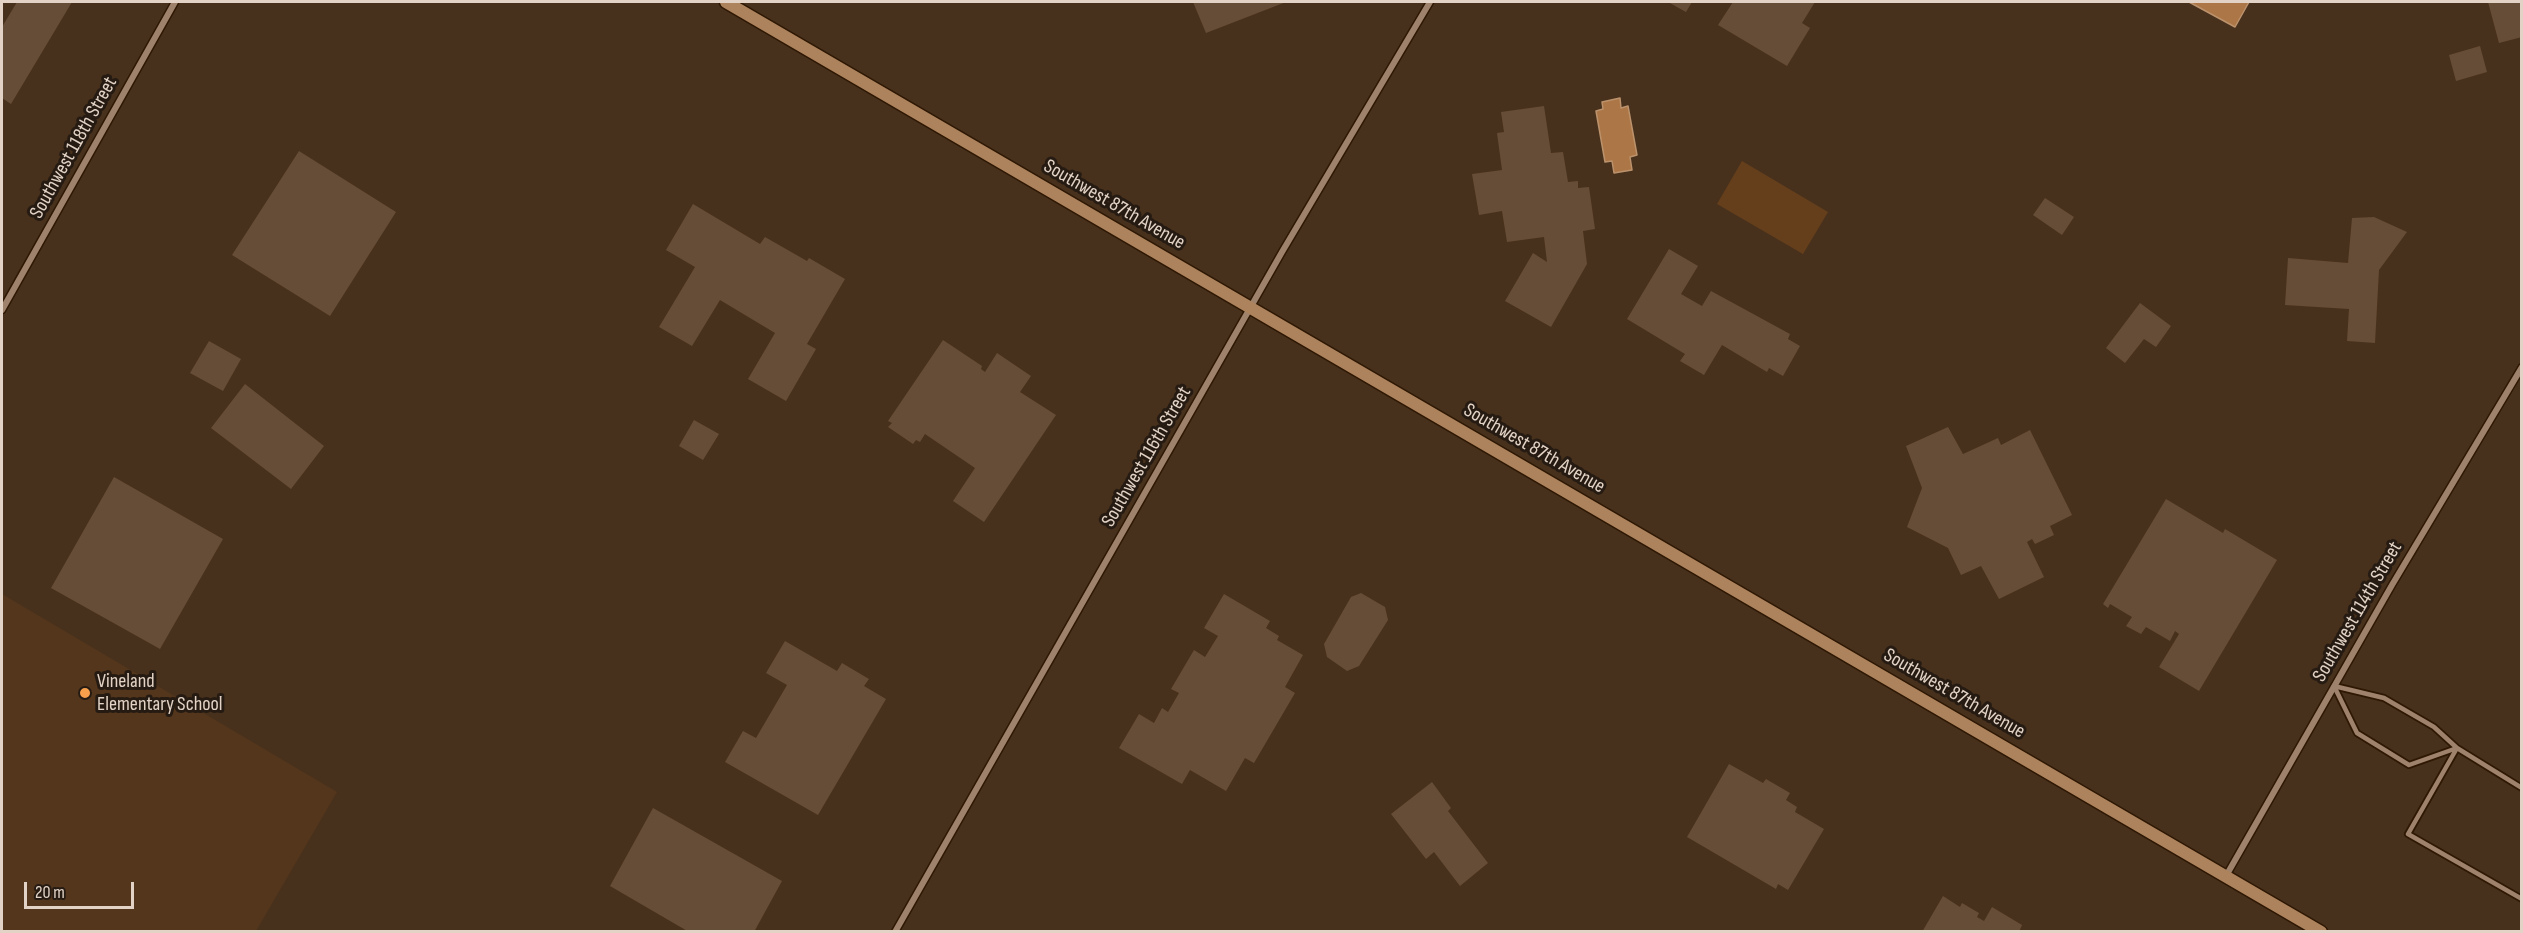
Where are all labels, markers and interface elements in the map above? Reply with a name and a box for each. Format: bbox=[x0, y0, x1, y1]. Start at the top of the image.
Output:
street label: Southwest 118th Street bbox=[25, 73, 123, 223]
street label: Southwest 87th Avenue bbox=[1039, 155, 1189, 255]
street label: Southwest 116th Street bbox=[1097, 382, 1197, 532]
street label: Southwest 87th Avenue bbox=[1459, 399, 1609, 499]
street label: Southwest 114th Street bbox=[2308, 538, 2408, 686]
street label: Southwest 87th Avenue bbox=[1879, 644, 2029, 744]
place label: Vineland Elementary School bbox=[97, 670, 223, 717]
marker: Vineland Elementary School bbox=[78, 686, 92, 700]
scale bar bbox=[27, 870, 136, 908]
text: 20 m bbox=[35, 882, 65, 903]

